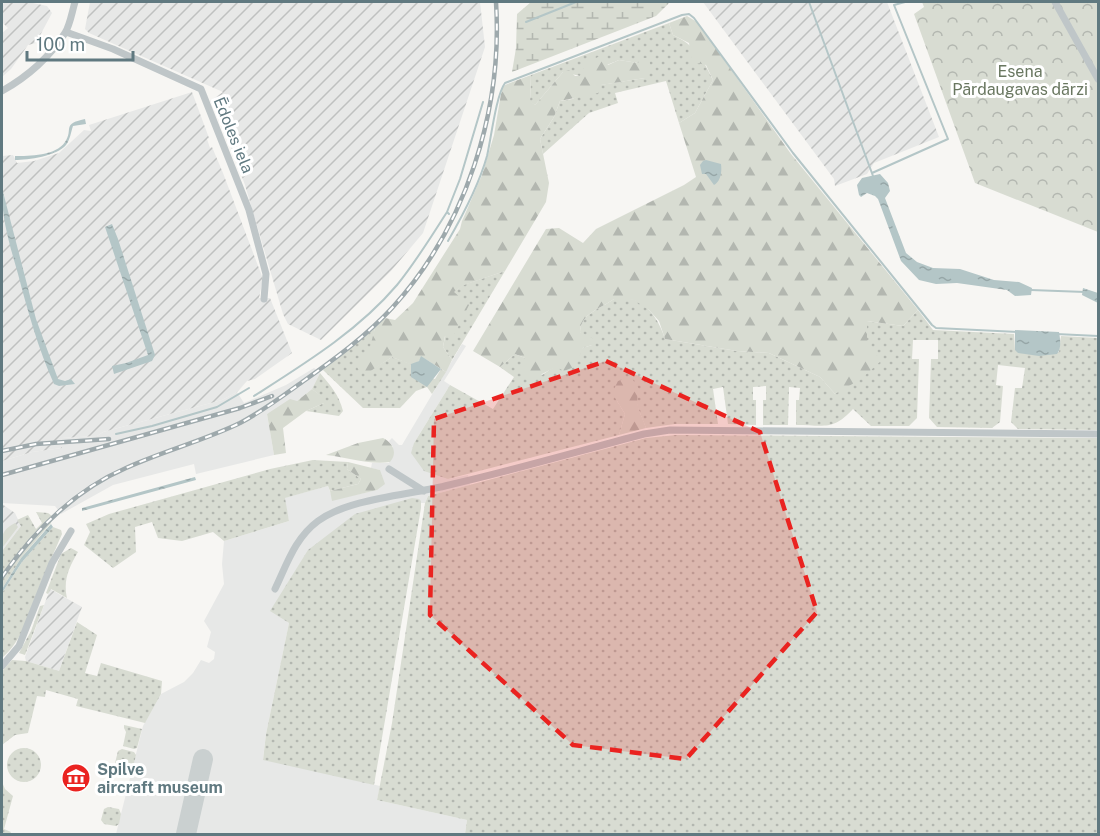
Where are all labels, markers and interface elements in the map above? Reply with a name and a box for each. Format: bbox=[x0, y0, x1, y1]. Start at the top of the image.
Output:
scale bar bbox=[27, 24, 134, 62]
text: 100 m bbox=[36, 34, 85, 55]
park label: Esena Pārdaugavas dārzi bbox=[952, 62, 1088, 99]
street label: Ēdoles iela bbox=[210, 94, 257, 176]
place label: Spilve aircraft museum bbox=[97, 760, 223, 797]
museum icon: Spilve aircraft museum bbox=[60, 762, 92, 794]

